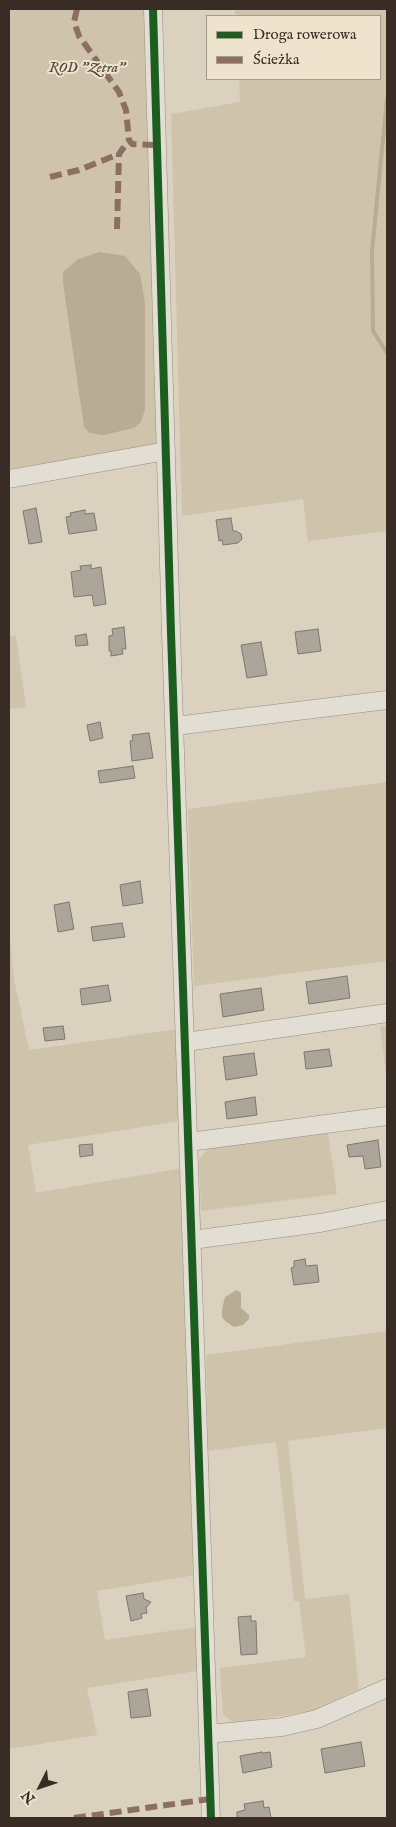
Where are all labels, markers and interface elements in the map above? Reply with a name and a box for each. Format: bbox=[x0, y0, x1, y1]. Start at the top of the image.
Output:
legend bbox=[206, 15, 381, 80]
text: Droga rowerowa bbox=[253, 25, 356, 44]
text: Ścieżka bbox=[253, 50, 299, 69]
park label: ROD "Zetra" bbox=[49, 60, 125, 78]
north arrow bbox=[15, 1762, 65, 1812]
text: N bbox=[18, 1786, 39, 1807]

